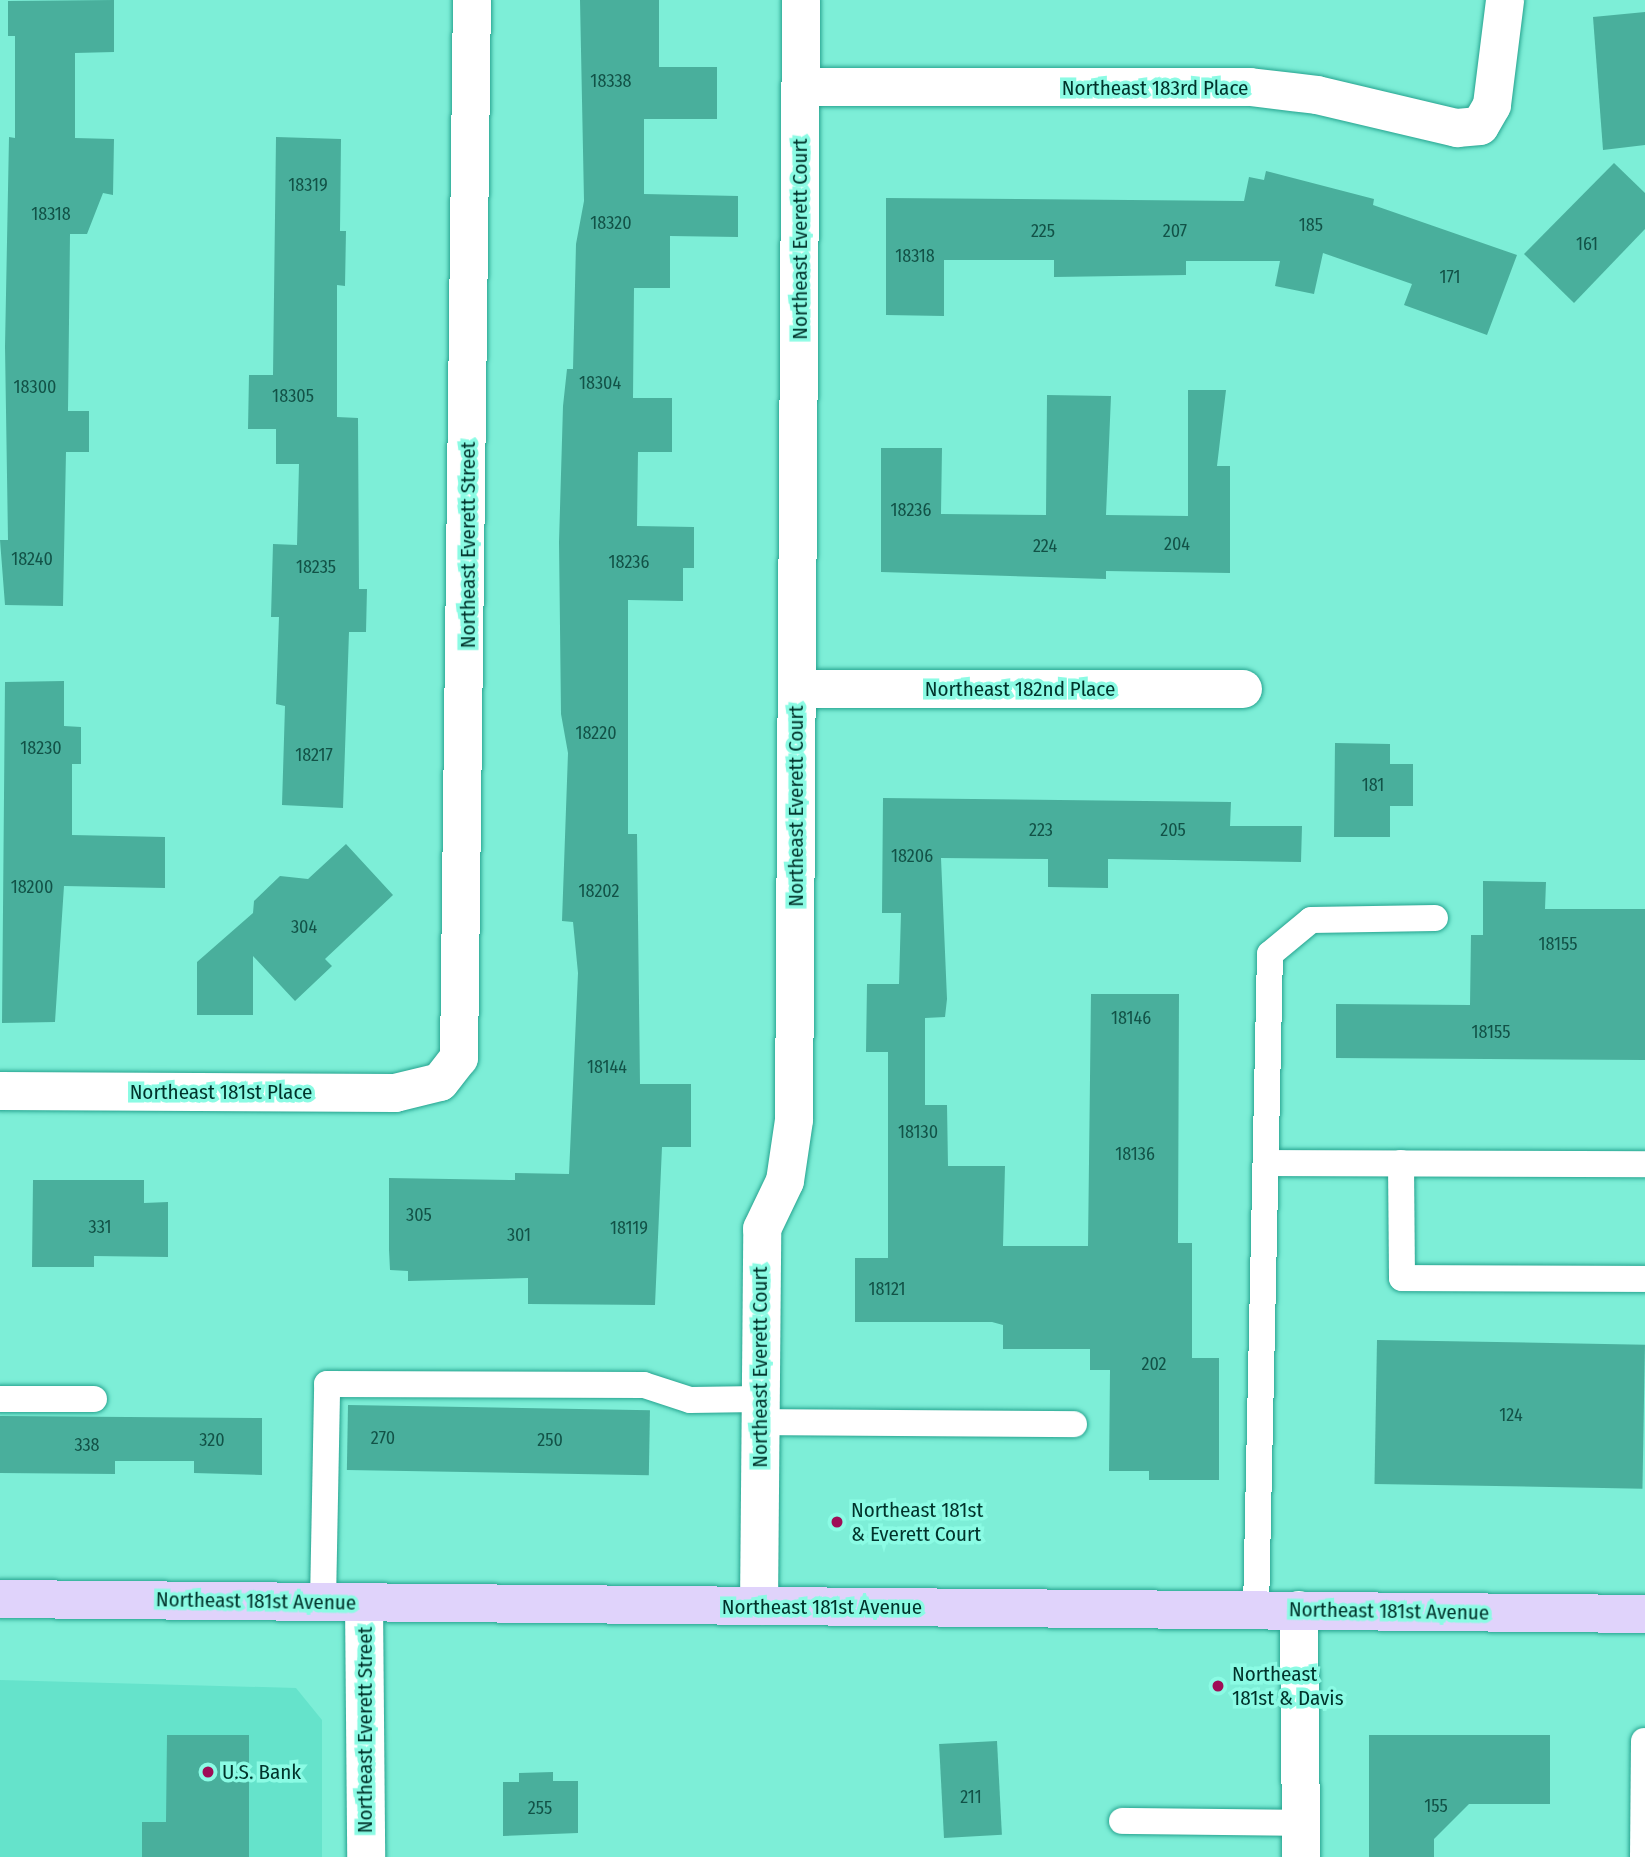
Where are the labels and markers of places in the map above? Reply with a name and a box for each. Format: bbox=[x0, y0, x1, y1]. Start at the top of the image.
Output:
place label: Northeast 181st & Everett Court bbox=[851, 1497, 983, 1547]
marker: Northeast 181st & Everett Court bbox=[829, 1514, 845, 1530]
place label: Northeast 181st & Davis bbox=[1232, 1661, 1344, 1711]
marker: Northeast 181st & Davis bbox=[1210, 1678, 1226, 1694]
place label: U.S. Bank bbox=[222, 1759, 301, 1785]
marker: U.S. Bank bbox=[200, 1764, 216, 1780]

